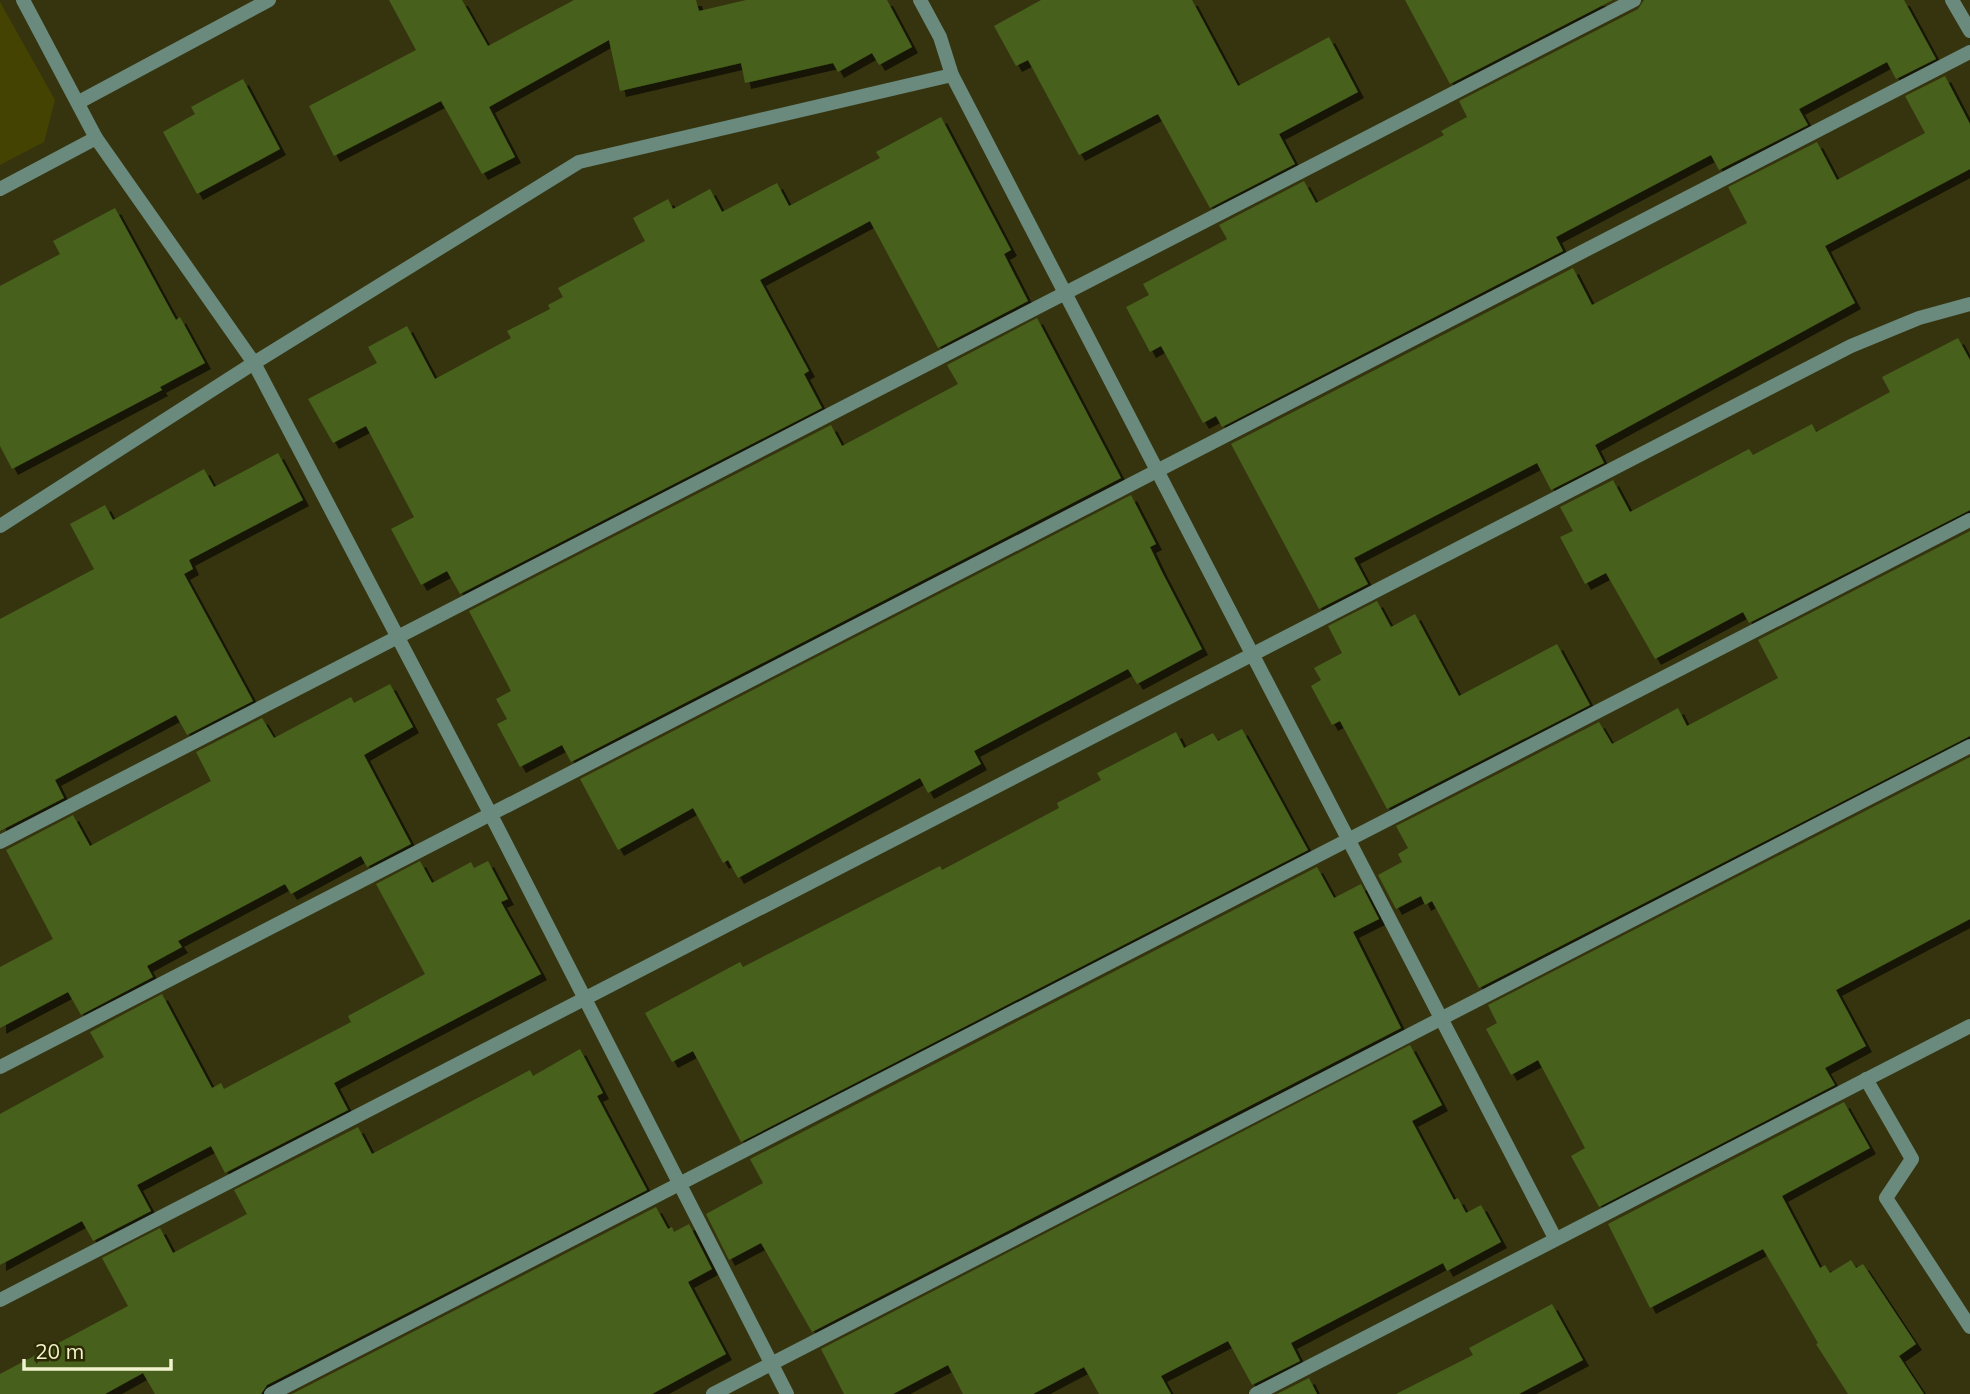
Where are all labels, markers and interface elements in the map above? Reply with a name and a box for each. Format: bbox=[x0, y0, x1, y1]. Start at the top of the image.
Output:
scale bar bbox=[24, 1328, 172, 1372]
text: 20 m bbox=[35, 1338, 84, 1364]

